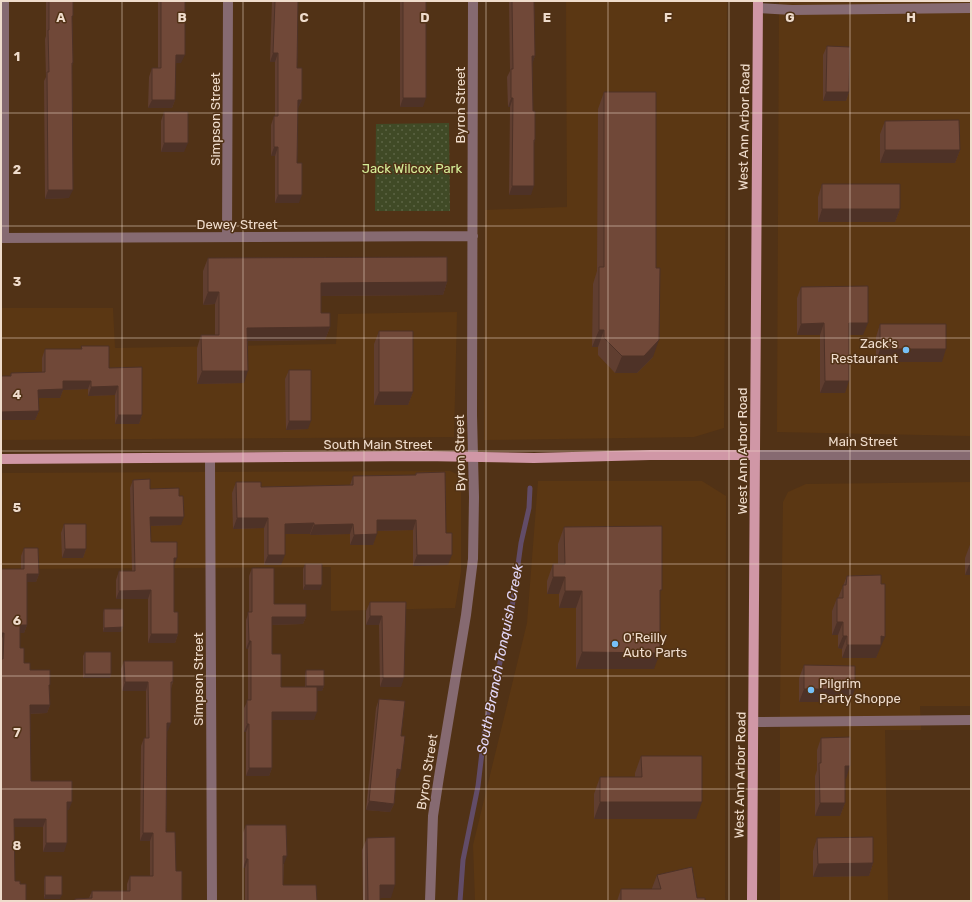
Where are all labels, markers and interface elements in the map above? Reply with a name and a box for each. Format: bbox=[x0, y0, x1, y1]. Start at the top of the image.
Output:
text: A bbox=[56, 10, 66, 25]
text: B bbox=[177, 10, 187, 25]
text: C bbox=[299, 10, 309, 25]
text: D bbox=[420, 10, 430, 25]
text: E bbox=[543, 10, 551, 25]
text: F bbox=[664, 10, 672, 25]
text: G bbox=[785, 10, 795, 25]
text: H bbox=[906, 10, 916, 25]
text: 1 bbox=[14, 49, 20, 64]
street label: West Ann Arbor Road bbox=[735, 63, 753, 191]
street label: Byron Street bbox=[453, 67, 468, 143]
street label: Simpson Street bbox=[208, 72, 223, 166]
park label: Jack Wilcox Park bbox=[362, 161, 463, 176]
text: 2 bbox=[13, 162, 21, 177]
street label: Dewey Street bbox=[197, 217, 277, 232]
text: 3 bbox=[13, 274, 22, 289]
place label: Zack's Restaurant bbox=[831, 336, 898, 366]
marker: Zack's Restaurant bbox=[901, 345, 911, 355]
text: 4 bbox=[13, 387, 22, 402]
street label: West Ann Arbor Road bbox=[735, 388, 750, 514]
street label: Byron Street bbox=[452, 414, 468, 492]
street label: Main Street bbox=[828, 434, 898, 449]
street label: South Main Street bbox=[324, 437, 432, 452]
text: 5 bbox=[13, 500, 21, 515]
water label: South Branch Tonquish Creek bbox=[473, 562, 527, 756]
text: 6 bbox=[13, 613, 22, 628]
place label: O'Reilly Auto Parts bbox=[623, 630, 688, 660]
street label: Simpson Street bbox=[191, 632, 206, 726]
marker: O'Reilly Auto Parts bbox=[610, 639, 620, 649]
place label: Pilgrim Party Shoppe bbox=[819, 676, 901, 706]
marker: Pilgrim Party Shoppe bbox=[806, 685, 816, 695]
street label: West Ann Arbor Road bbox=[731, 711, 749, 839]
text: 7 bbox=[13, 725, 21, 740]
street label: Byron Street bbox=[414, 733, 440, 811]
text: 8 bbox=[13, 838, 22, 853]

